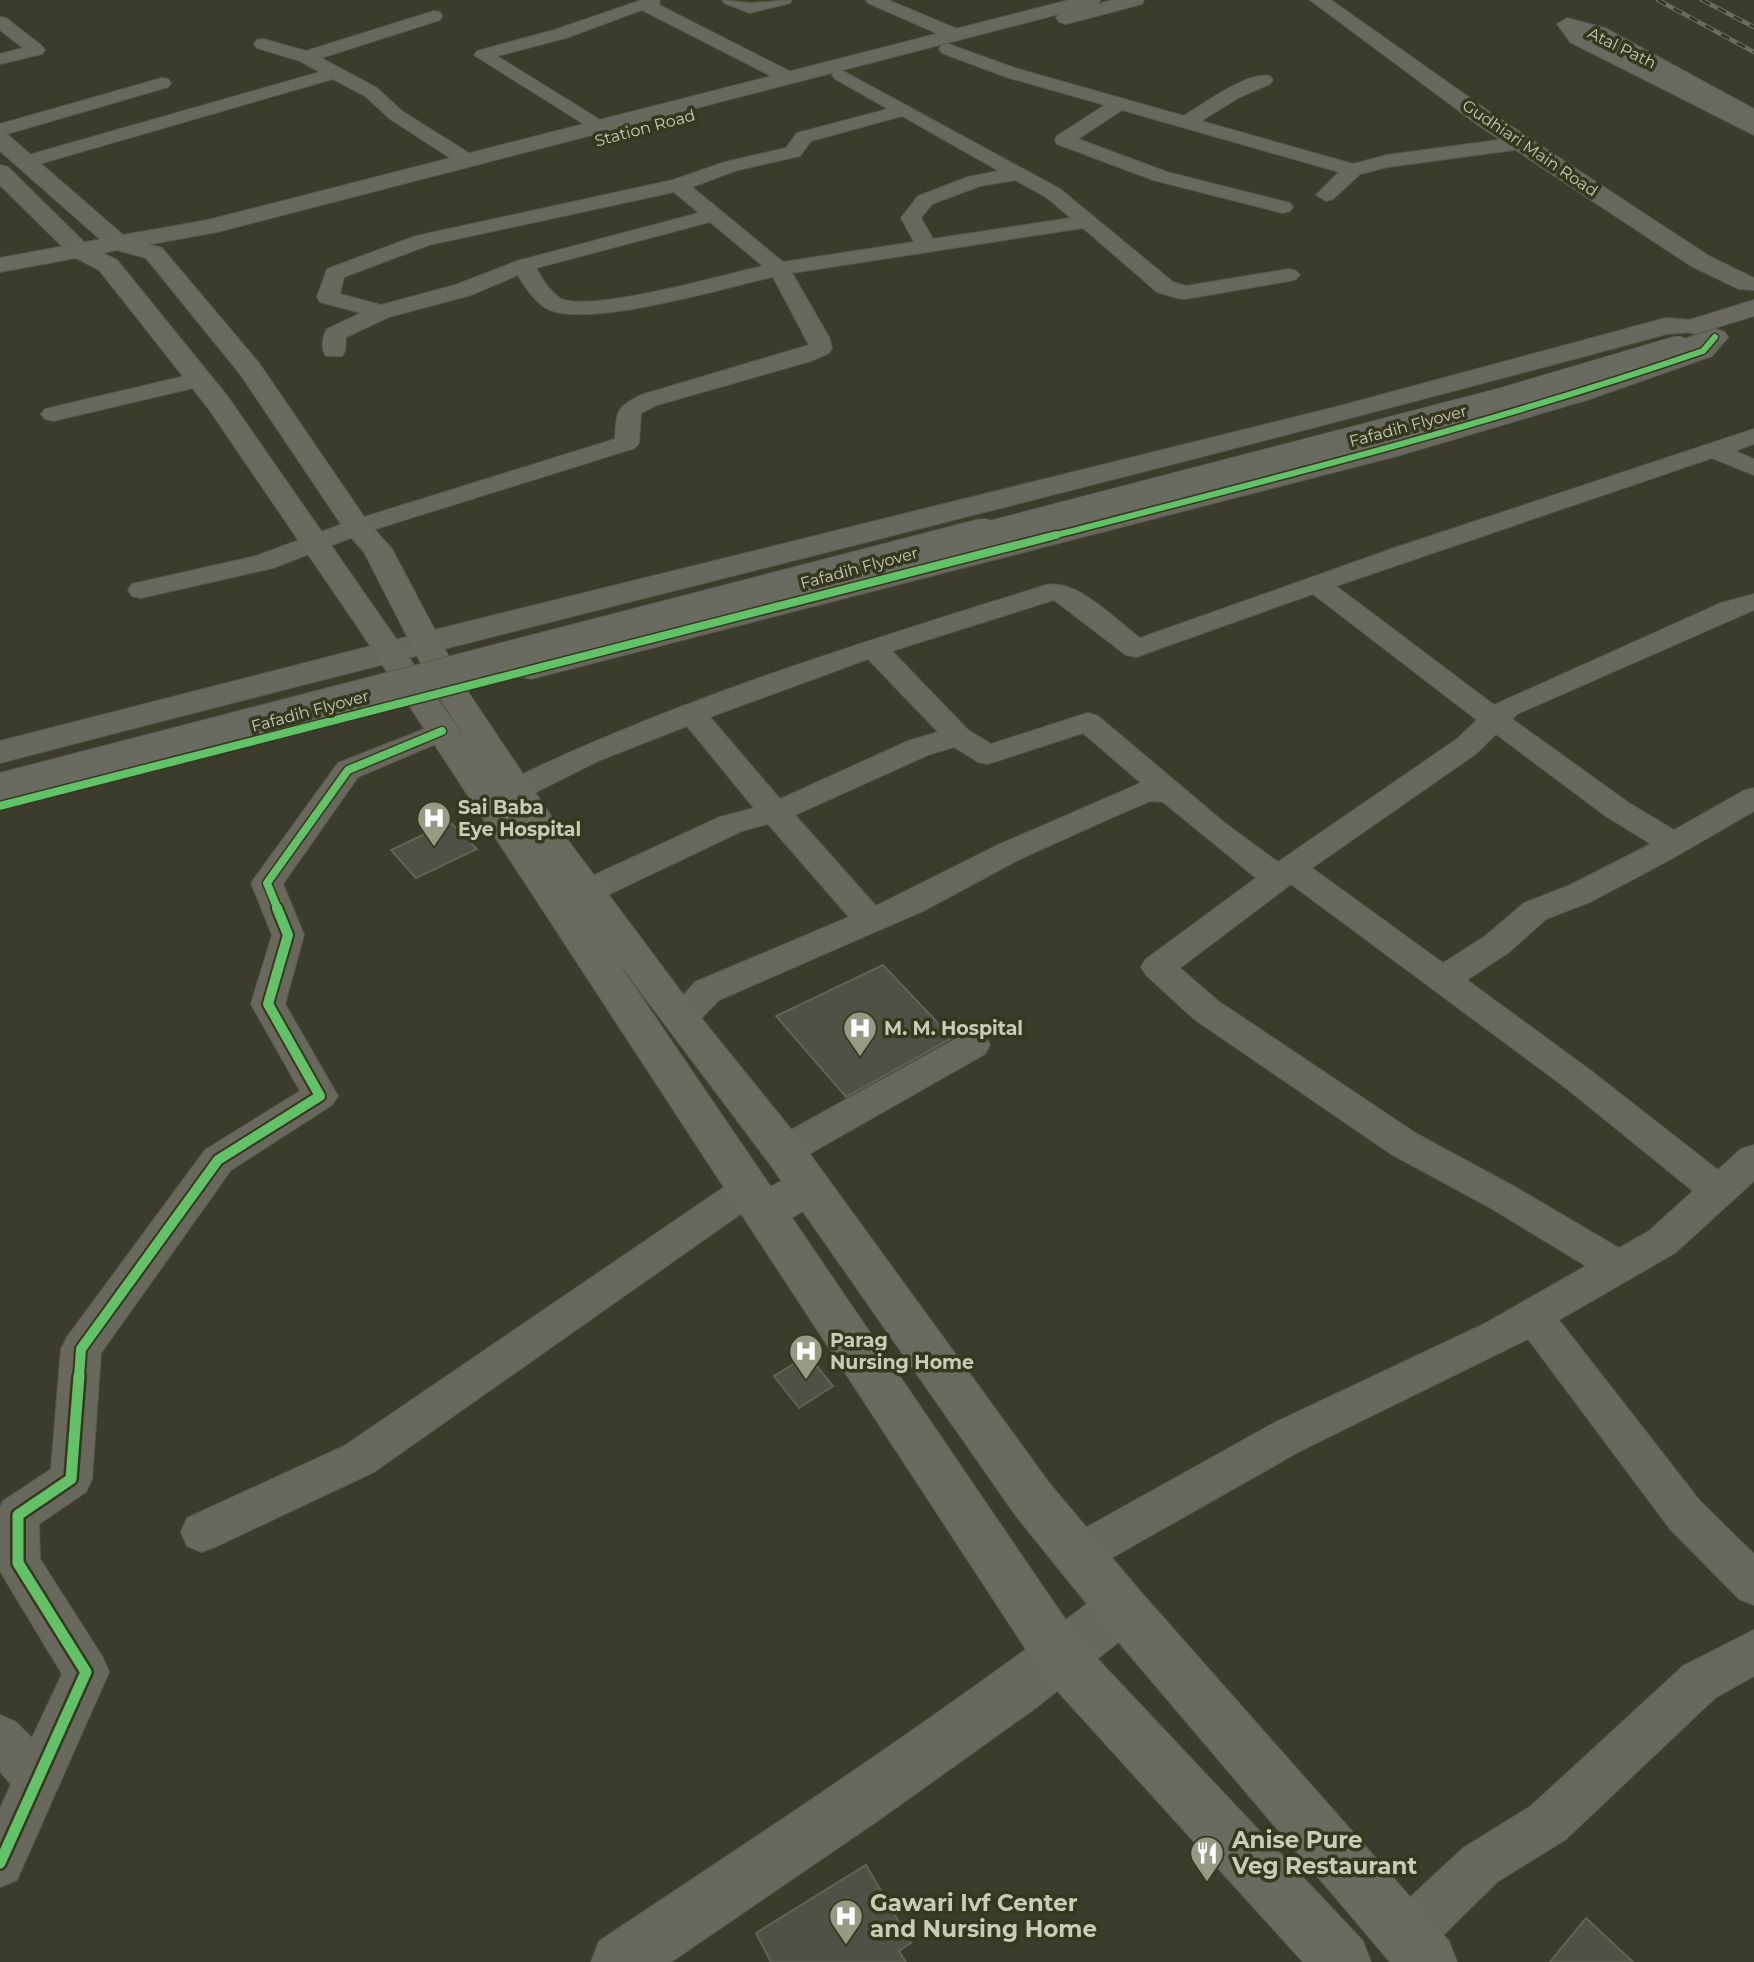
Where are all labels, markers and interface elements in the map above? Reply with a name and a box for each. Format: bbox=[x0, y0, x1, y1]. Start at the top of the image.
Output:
street label: Atal Path bbox=[1585, 23, 1659, 73]
street label: Gudhiari Main Road bbox=[1459, 96, 1601, 200]
street label: Station Road bbox=[593, 105, 697, 151]
street label: Fafadih Flyover bbox=[1347, 401, 1469, 451]
street label: Fafadih Flyover bbox=[798, 543, 920, 593]
street label: Fafadih Flyover bbox=[249, 686, 371, 736]
place label: Sai Baba Eye Hospital bbox=[458, 796, 581, 841]
hospital icon: Sai Baba Eye Hospital bbox=[415, 799, 453, 848]
hospital icon: M. M. Hospital bbox=[841, 1009, 879, 1058]
place label: M. M. Hospital bbox=[884, 1017, 1023, 1040]
place label: Parag Nursing Home bbox=[830, 1329, 974, 1374]
hospital icon: Parag Nursing Home bbox=[787, 1332, 825, 1381]
place label: Anise Pure Veg Restaurant bbox=[1231, 1826, 1417, 1880]
restaurant icon: Anise Pure Veg Restaurant bbox=[1188, 1834, 1226, 1883]
place label: Gawari Ivf Center and Nursing Home bbox=[870, 1889, 1097, 1943]
hospital icon: Gawari Ivf Center and Nursing Home bbox=[827, 1897, 865, 1946]

